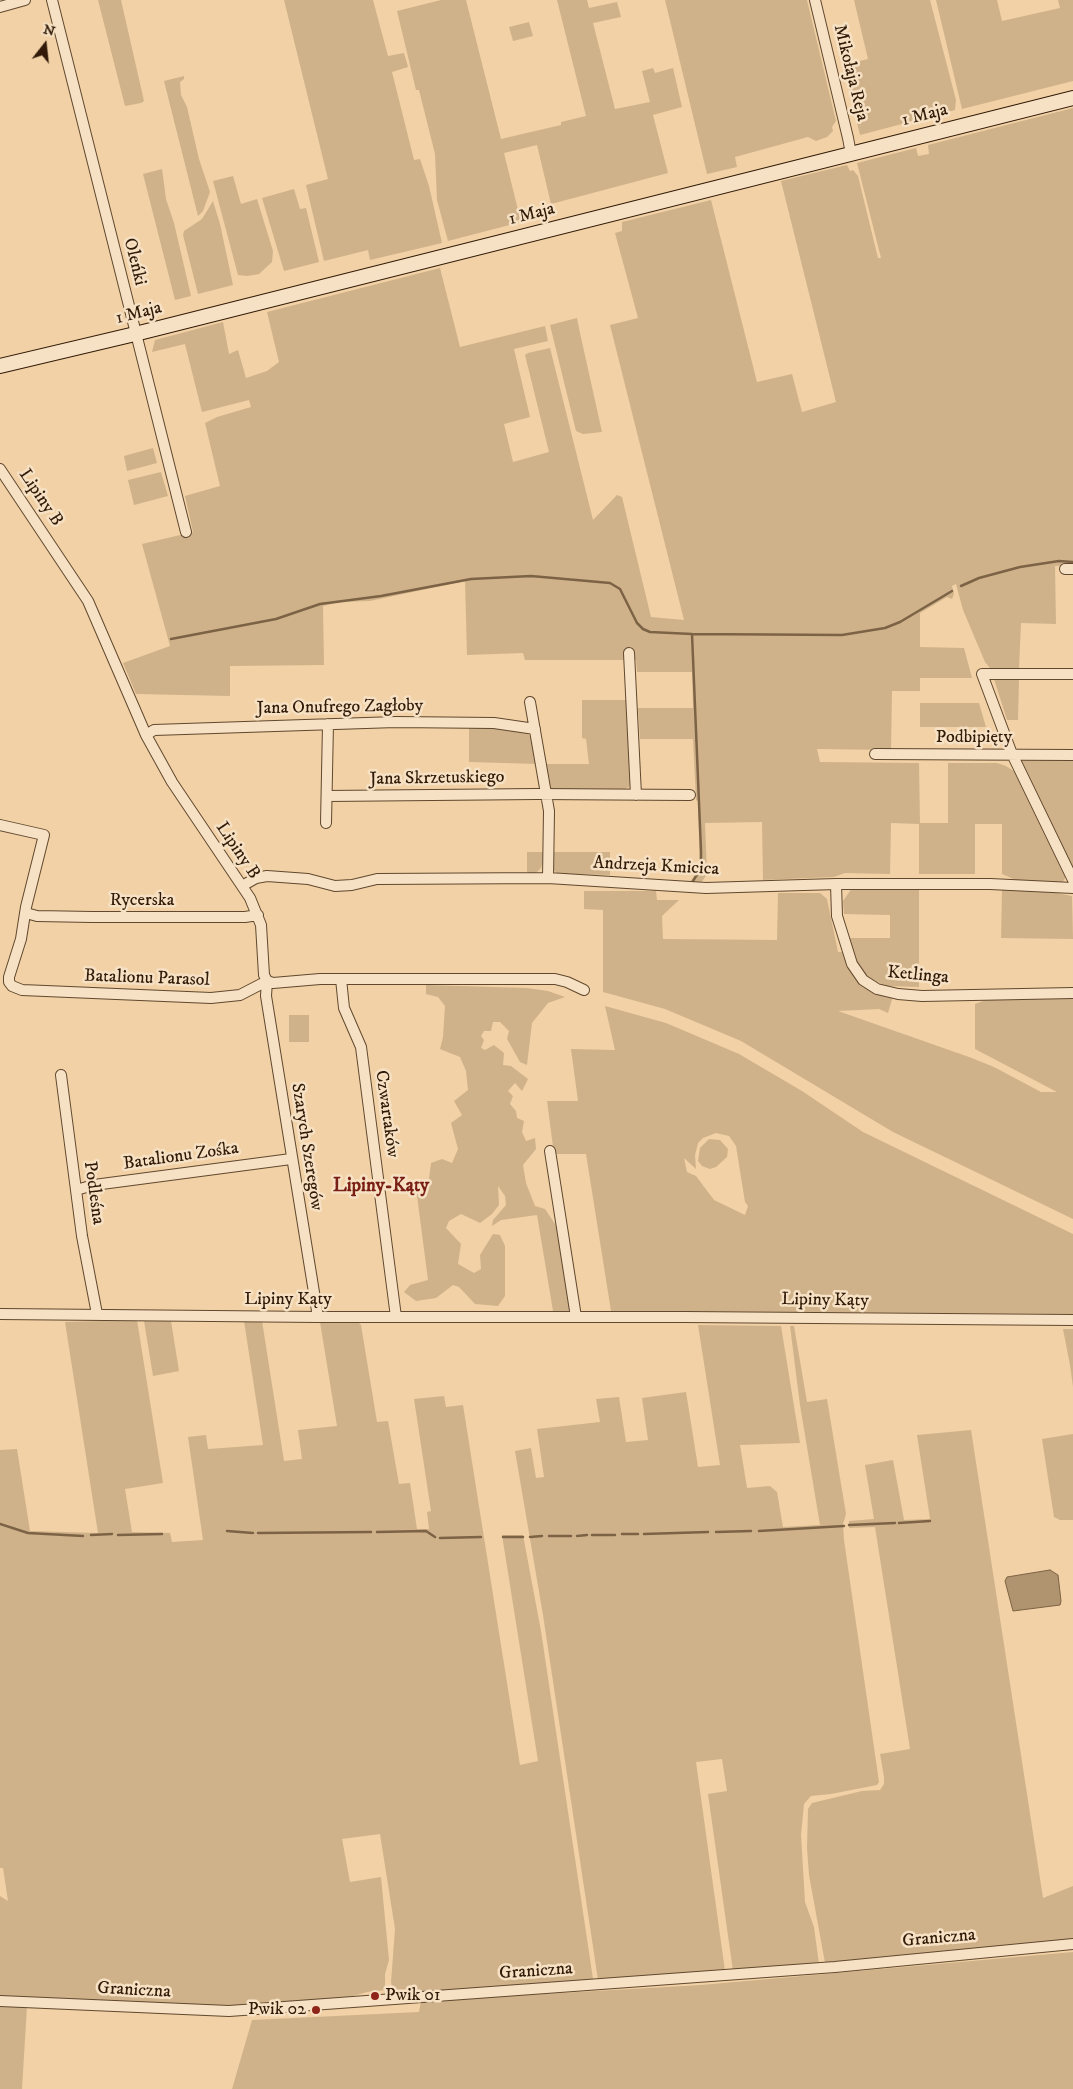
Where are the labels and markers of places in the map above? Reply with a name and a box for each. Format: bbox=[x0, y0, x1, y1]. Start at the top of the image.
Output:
place label: Pwik 01 bbox=[385, 1985, 441, 2007]
marker: Pwik 01 bbox=[369, 1990, 381, 2002]
place label: Pwik 02 bbox=[248, 1999, 306, 2021]
marker: Pwik 02 bbox=[310, 2004, 322, 2016]

